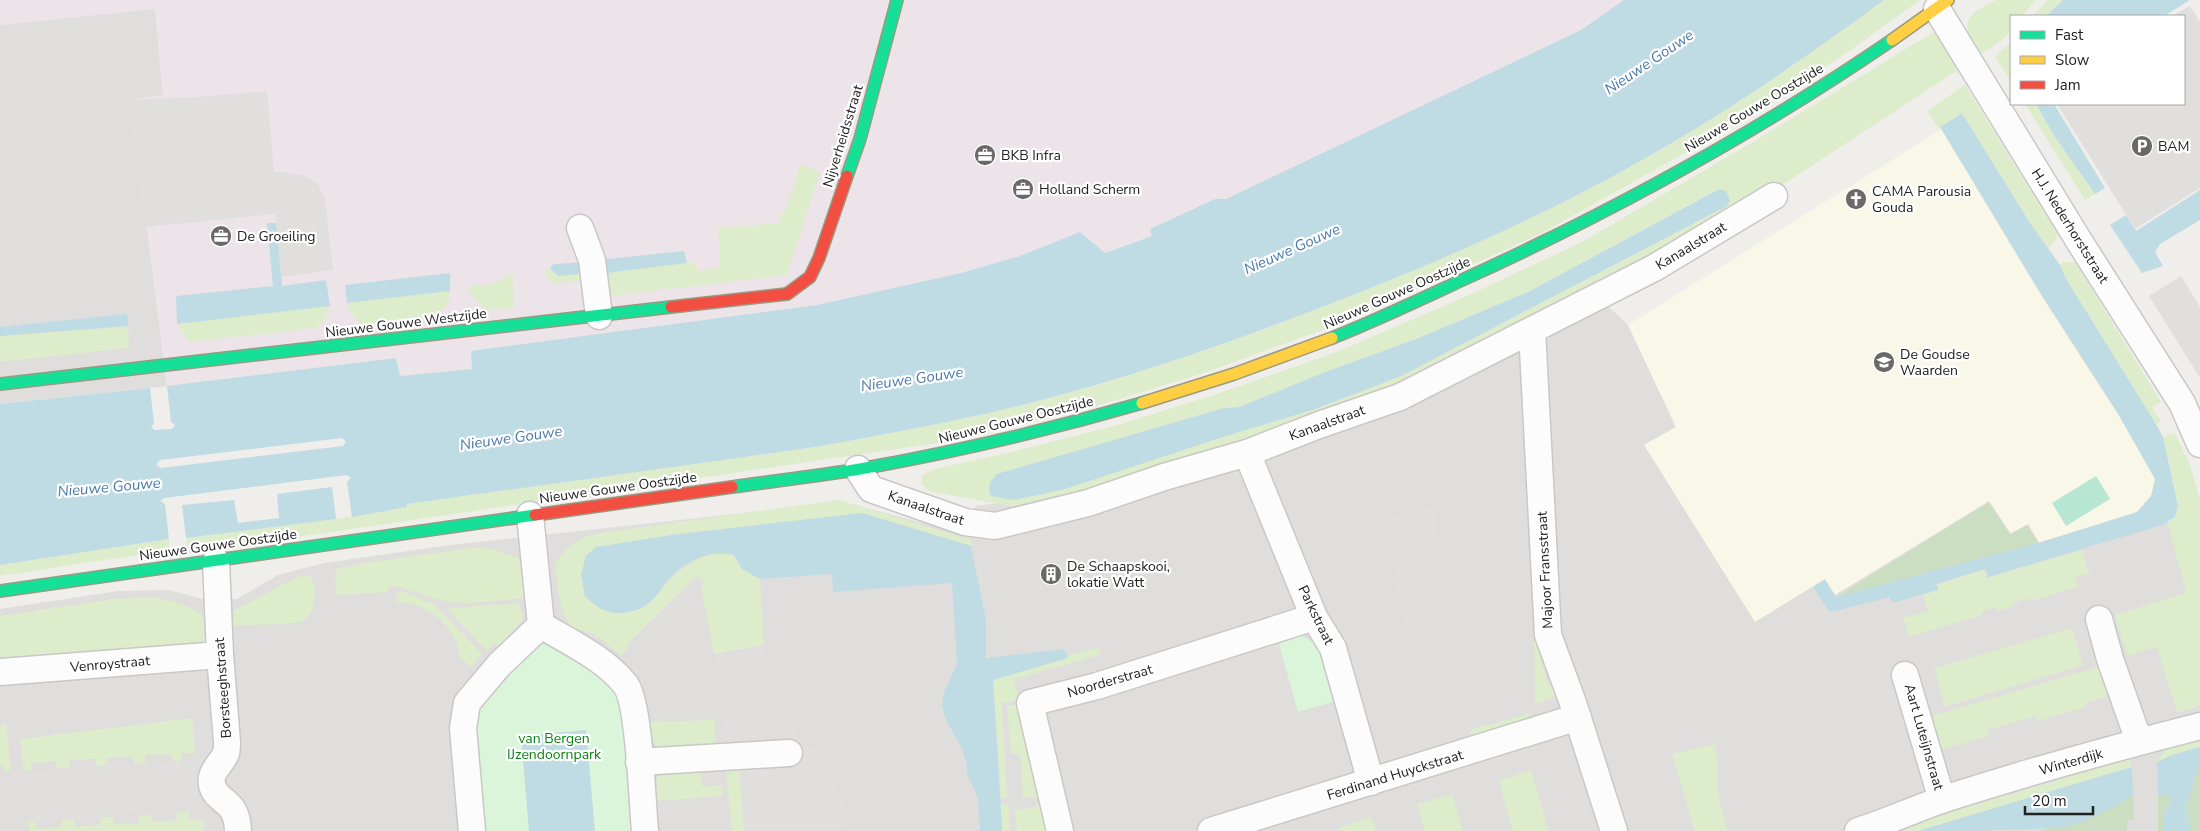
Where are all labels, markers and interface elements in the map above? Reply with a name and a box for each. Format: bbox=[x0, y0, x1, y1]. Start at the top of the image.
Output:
legend bbox=[2010, 15, 2185, 105]
water label: Nieuwe Gouwe bbox=[1601, 25, 1697, 99]
text: Fast bbox=[2055, 25, 2084, 45]
text: Slow bbox=[2055, 50, 2090, 70]
street label: Nieuwe Gouwe Oostzijde bbox=[1681, 59, 1827, 157]
text: Jam bbox=[2054, 75, 2081, 95]
street label: Nijverheidsstraat bbox=[818, 82, 868, 190]
parking icon: BAM bbox=[2130, 134, 2154, 158]
place label: BAM bbox=[2158, 137, 2190, 156]
office icon: BKB Infra bbox=[973, 143, 997, 167]
place label: BKB Infra bbox=[1001, 146, 1061, 165]
street label: H.J. Nederhorststraat bbox=[2027, 165, 2113, 287]
office icon: Holland Scherm bbox=[1011, 177, 1035, 201]
place label: Holland Scherm bbox=[1039, 180, 1140, 199]
place label: CAMA Parousia Gouda bbox=[1872, 182, 1971, 217]
church icon: CAMA Parousia Gouda bbox=[1844, 187, 1868, 211]
street label: Kanaalstraat bbox=[1652, 217, 1730, 275]
water label: Nieuwe Gouwe bbox=[1241, 219, 1343, 279]
office icon: De Groeiling bbox=[209, 224, 233, 248]
place label: De Groeiling bbox=[237, 227, 316, 246]
street label: Nieuwe Gouwe Oostzijde bbox=[1321, 252, 1473, 334]
street label: Nieuwe Gouwe Westzijde bbox=[324, 304, 488, 342]
place label: De Goudse Waarden bbox=[1900, 345, 1970, 380]
school or university icon: De Goudse Waarden bbox=[1872, 350, 1896, 374]
water label: Nieuwe Gouwe bbox=[859, 362, 965, 396]
street label: Nieuwe Gouwe Oostzijde bbox=[937, 392, 1095, 448]
street label: Kanaalstraat bbox=[1286, 400, 1368, 445]
water label: Nieuwe Gouwe bbox=[458, 421, 564, 455]
street label: Nieuwe Gouwe Oostzijde bbox=[538, 468, 698, 508]
water label: Nieuwe Gouwe bbox=[57, 473, 161, 501]
street label: Kanaalstraat bbox=[885, 486, 967, 530]
street label: Majoor Fransstraat bbox=[1532, 511, 1558, 629]
street label: Nieuwe Gouwe Oostzijde bbox=[138, 525, 298, 565]
place label: De Schaapskooi, lokatie Watt bbox=[1067, 557, 1170, 592]
building icon: De Schaapskooi, lokatie Watt bbox=[1039, 562, 1063, 586]
street label: Parkstraat bbox=[1293, 582, 1339, 648]
street label: Borsteeghstraat bbox=[210, 637, 236, 739]
street label: Venroystraat bbox=[68, 651, 151, 677]
street label: Noorderstraat bbox=[1065, 660, 1155, 702]
street label: Aart Luteijnstraat bbox=[1900, 682, 1948, 793]
park label: van Bergen IJzendoornpark bbox=[507, 729, 602, 764]
street label: Winterdijk bbox=[2037, 744, 2106, 780]
street label: Ferdinand Huyckstraat bbox=[1325, 745, 1466, 805]
scale bar bbox=[2025, 784, 2092, 816]
text: 20 m bbox=[2032, 791, 2067, 811]

